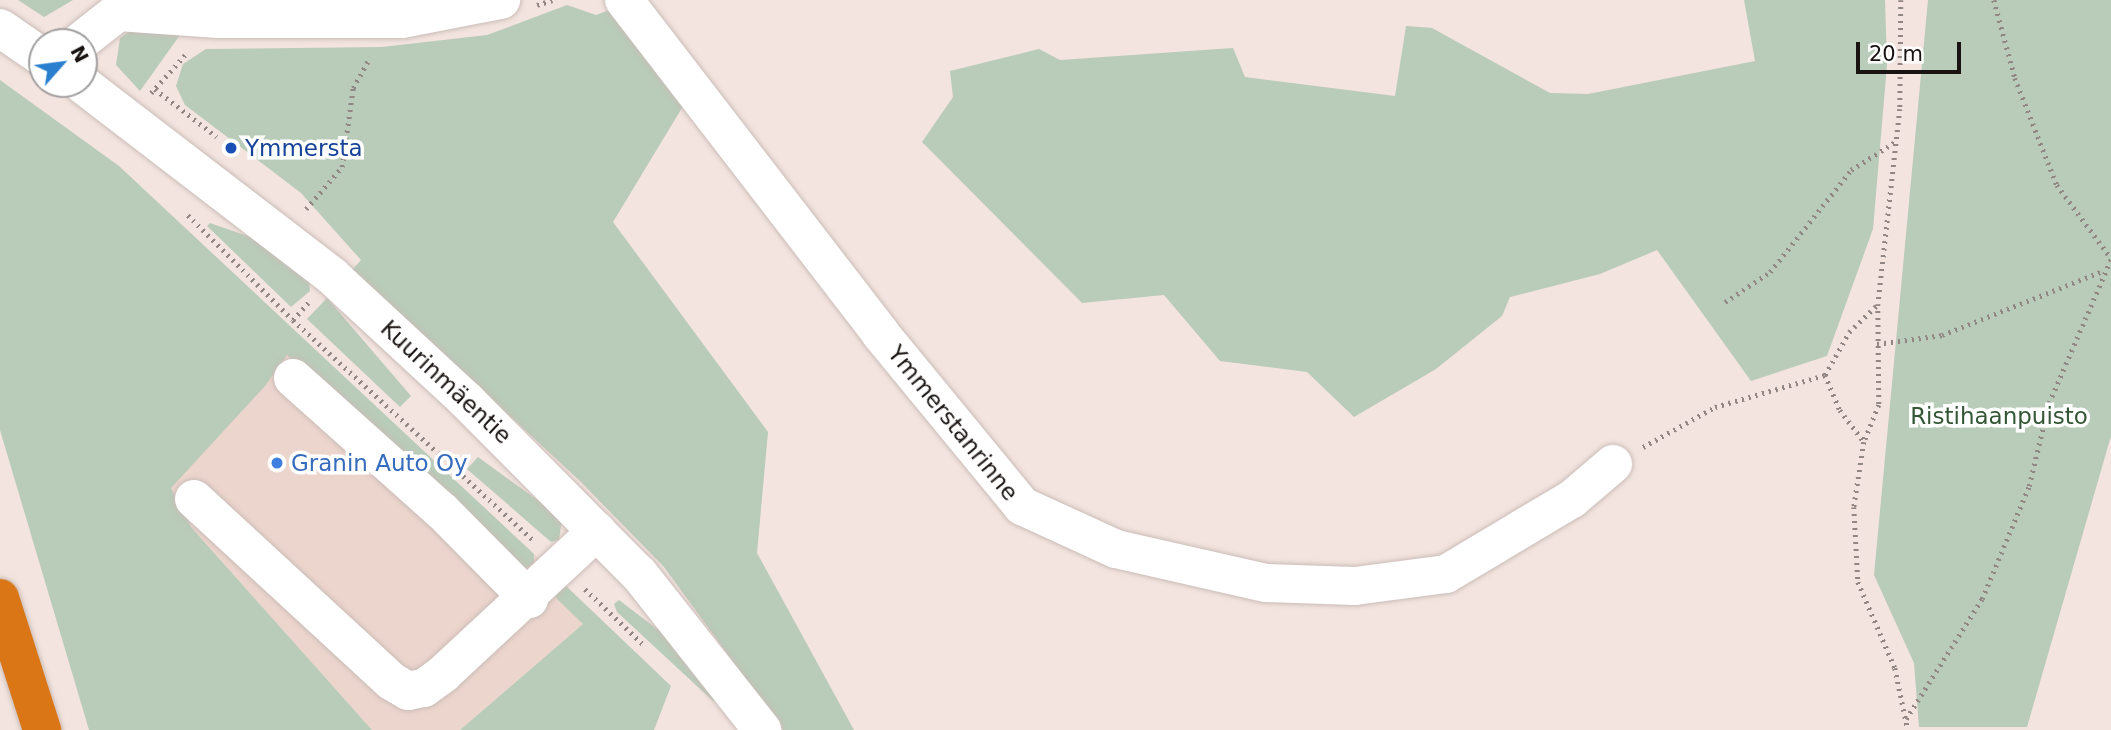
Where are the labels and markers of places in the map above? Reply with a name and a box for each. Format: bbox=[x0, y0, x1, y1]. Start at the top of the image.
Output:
place label: Ymmersta bbox=[245, 134, 363, 162]
marker: Ymmersta bbox=[223, 140, 239, 156]
place label: Granin Auto Oy bbox=[291, 449, 468, 477]
marker: Granin Auto Oy bbox=[269, 455, 285, 471]

